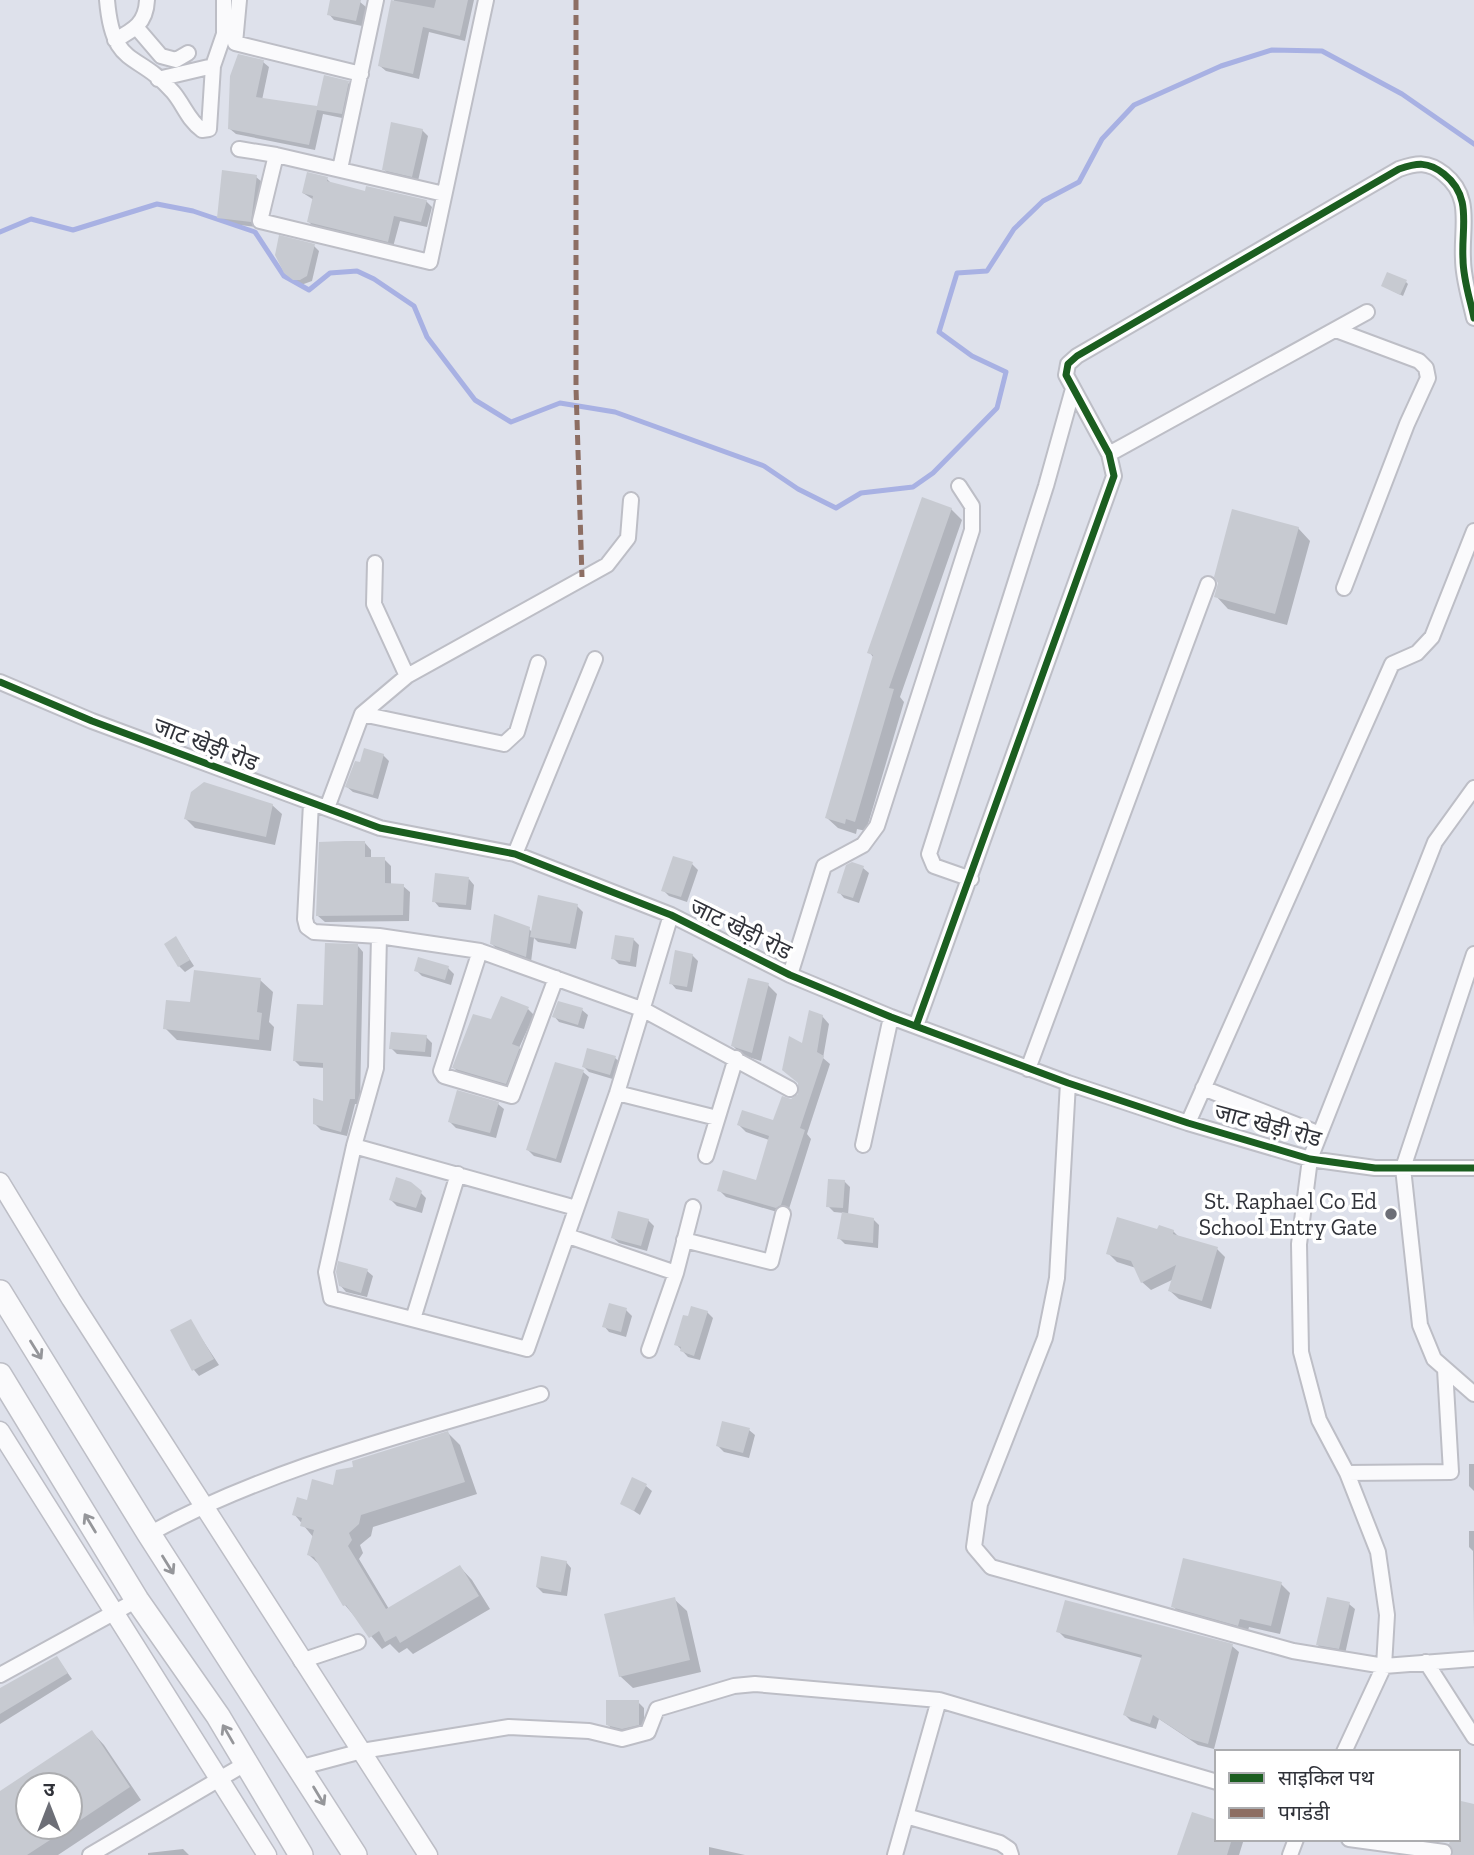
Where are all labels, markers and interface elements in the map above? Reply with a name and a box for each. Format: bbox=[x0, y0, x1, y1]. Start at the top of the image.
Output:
street label: जाट खेड़ी रोड bbox=[150, 711, 263, 777]
street label: जाट खेड़ी रोड bbox=[686, 892, 797, 966]
street label: जाट खेड़ी रोड bbox=[1211, 1097, 1325, 1153]
place label: St. Raphael Co Ed School Entry Gate bbox=[1199, 1187, 1377, 1241]
marker: St. Raphael Co Ed School Entry Gate bbox=[1383, 1206, 1399, 1222]
one-way arrow bbox=[29, 1340, 43, 1360]
one-way arrow bbox=[83, 1514, 97, 1534]
one-way arrow bbox=[162, 1554, 176, 1574]
one-way arrow bbox=[221, 1724, 234, 1745]
legend bbox=[1215, 1750, 1460, 1841]
text: साइकिल पथ bbox=[1278, 1765, 1374, 1790]
north arrow bbox=[14, 1771, 84, 1841]
text: उ bbox=[43, 1778, 55, 1801]
one-way arrow bbox=[312, 1786, 326, 1806]
text: पगडंडी bbox=[1278, 1800, 1330, 1825]

